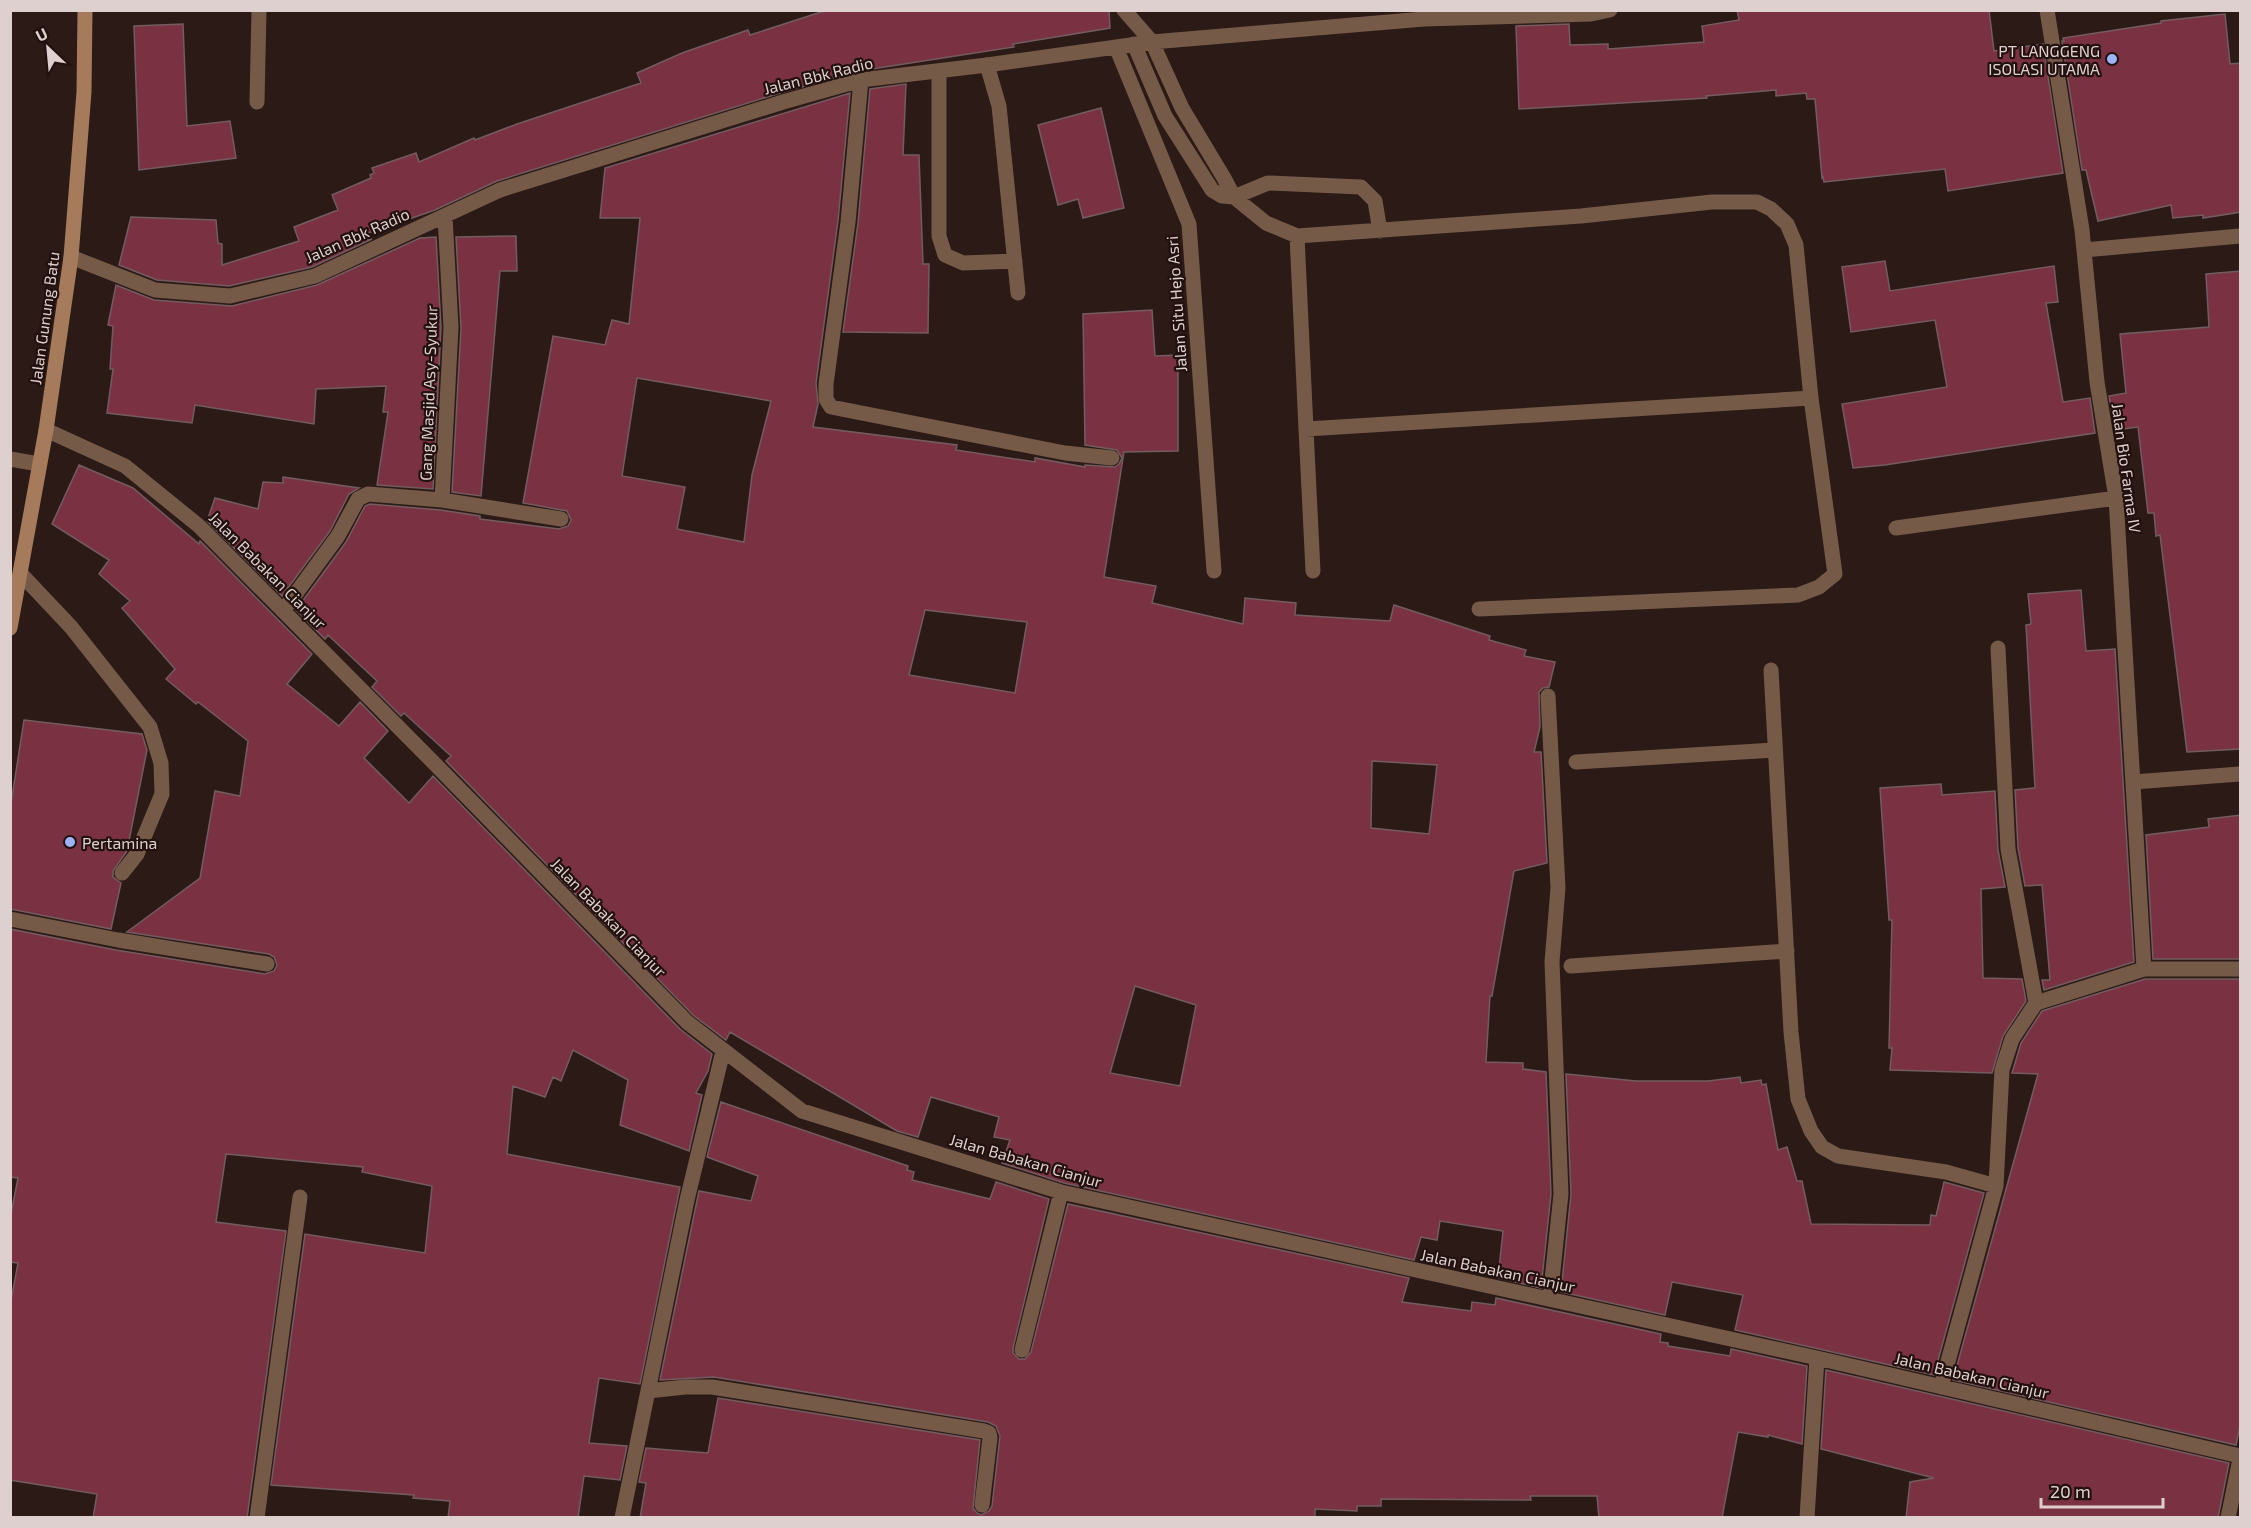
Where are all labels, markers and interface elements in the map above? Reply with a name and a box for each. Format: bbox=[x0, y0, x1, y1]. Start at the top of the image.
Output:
north arrow bbox=[18, 18, 78, 78]
text: U bbox=[32, 23, 50, 45]
place label: PT LANGGENG ISOLASI UTAMA bbox=[1988, 41, 2100, 78]
street label: Jalan Bbk Radio bbox=[761, 52, 875, 98]
marker: PT LANGGENG ISOLASI UTAMA bbox=[2105, 52, 2119, 66]
street label: Jalan Bbk Radio bbox=[302, 204, 412, 266]
street label: Jalan Situ Hejo Asri bbox=[1162, 235, 1191, 373]
street label: Jalan Gunung Batu bbox=[25, 250, 63, 386]
street label: Gang Masjid Asy-Syukur bbox=[415, 304, 442, 481]
street label: Jalan Bio Farma IV bbox=[2108, 402, 2146, 534]
street label: Jalan Babakan Cianjur bbox=[205, 508, 331, 634]
place label: Pertamina bbox=[82, 833, 157, 852]
marker: Pertamina bbox=[63, 835, 77, 849]
street label: Jalan Babakan Cianjur bbox=[547, 854, 671, 981]
street label: Jalan Babakan Cianjur bbox=[947, 1129, 1105, 1192]
street label: Jalan Babakan Cianjur bbox=[1419, 1244, 1578, 1297]
street label: Jalan Babakan Cianjur bbox=[1893, 1348, 2052, 1403]
scale bar bbox=[2041, 1471, 2162, 1509]
text: 20 m bbox=[2050, 1480, 2091, 1502]

